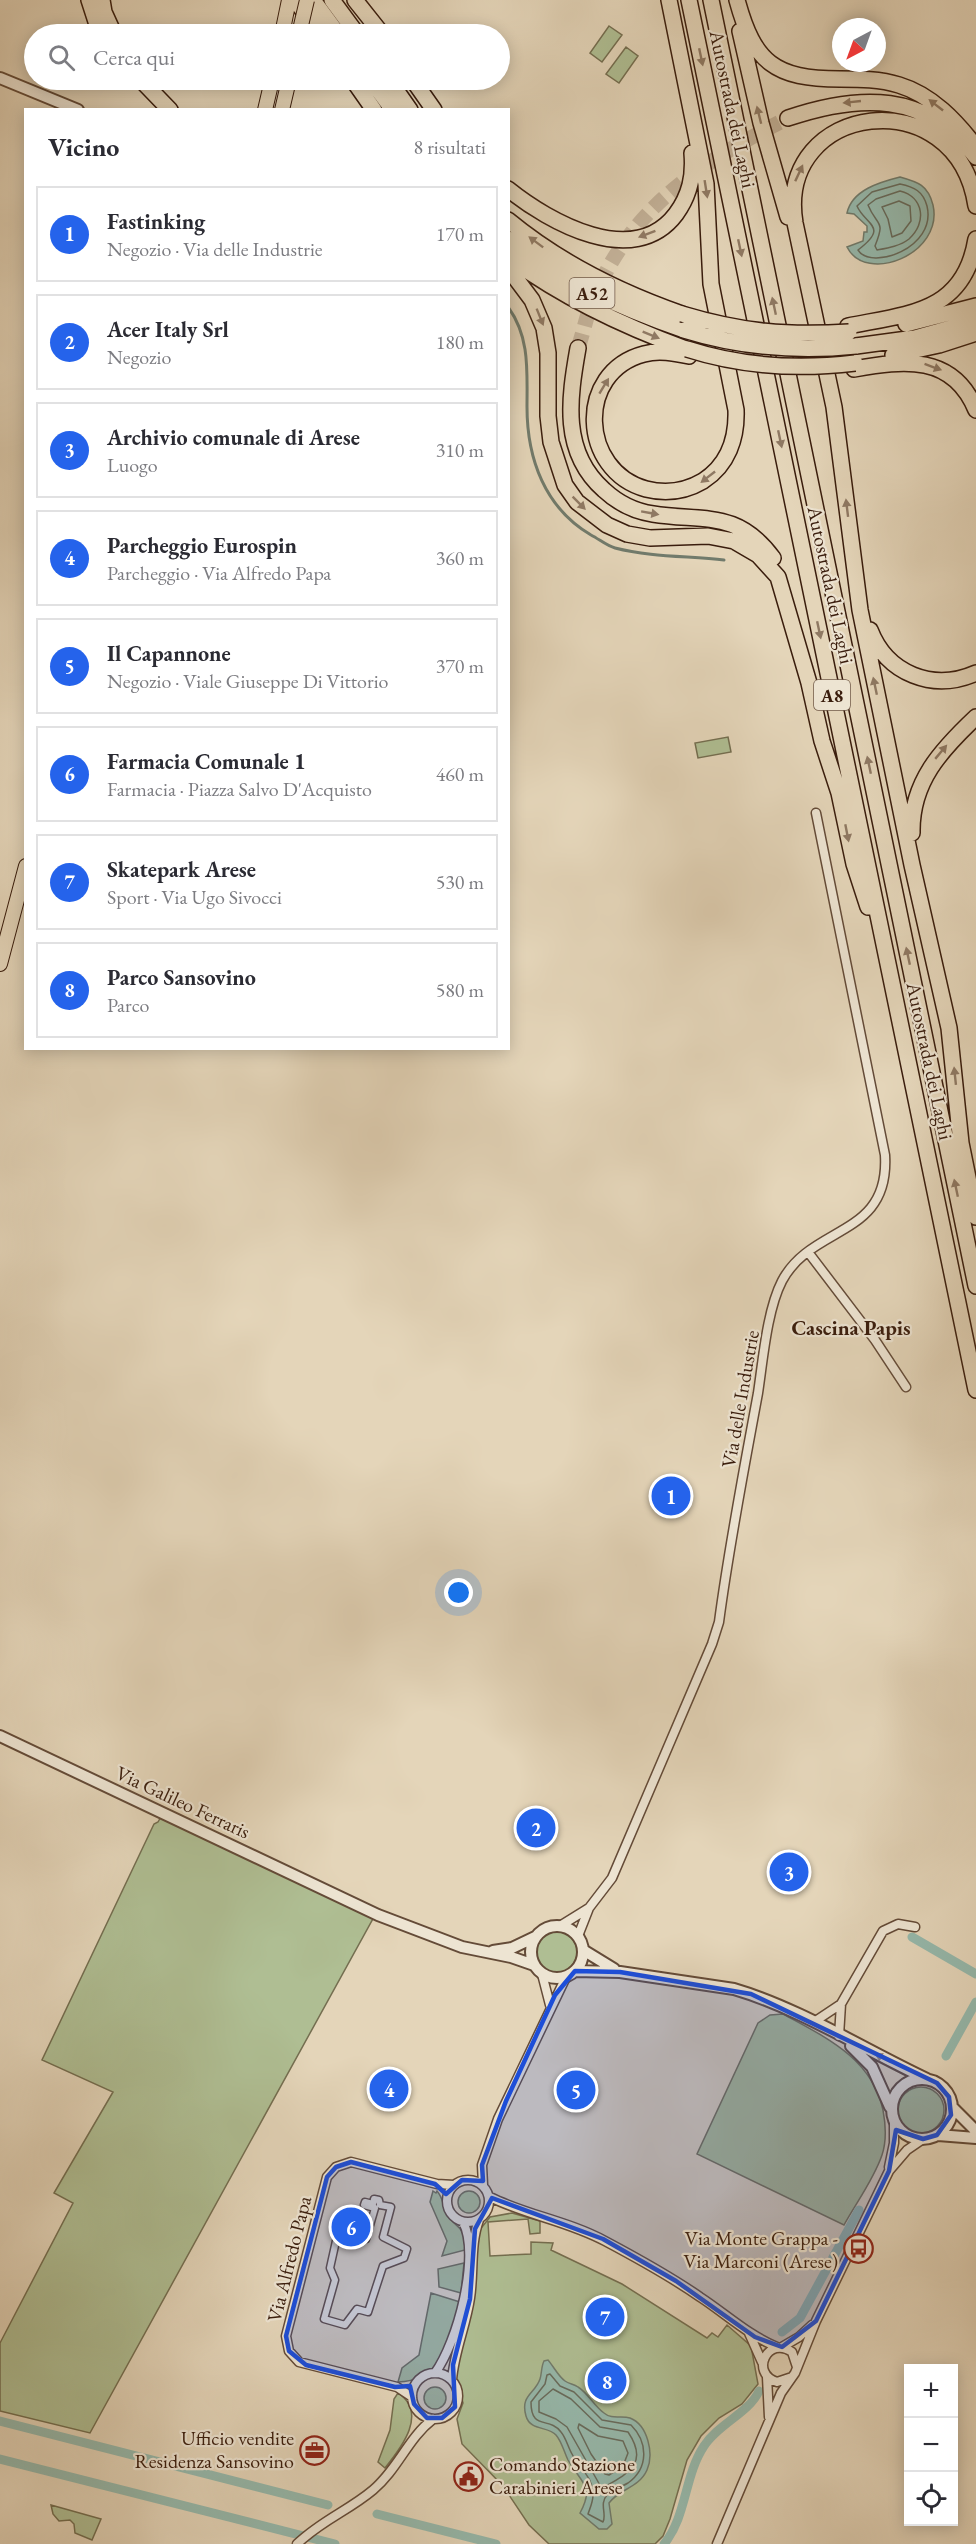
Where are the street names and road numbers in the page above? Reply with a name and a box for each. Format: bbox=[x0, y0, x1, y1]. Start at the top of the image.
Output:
street label: Autostrada dei Laghi bbox=[703, 27, 762, 190]
road number: A52 bbox=[570, 278, 614, 308]
street label: Autostrada dei Laghi bbox=[801, 503, 860, 666]
road number: A8 bbox=[814, 680, 850, 710]
street label: Autostrada dei Laghi bbox=[900, 979, 959, 1142]
street label: Via delle Industrie bbox=[715, 1328, 765, 1470]
street label: Via Galileo Ferraris bbox=[112, 1760, 254, 1844]
street label: Via Alfredo Papa bbox=[261, 2193, 317, 2325]

